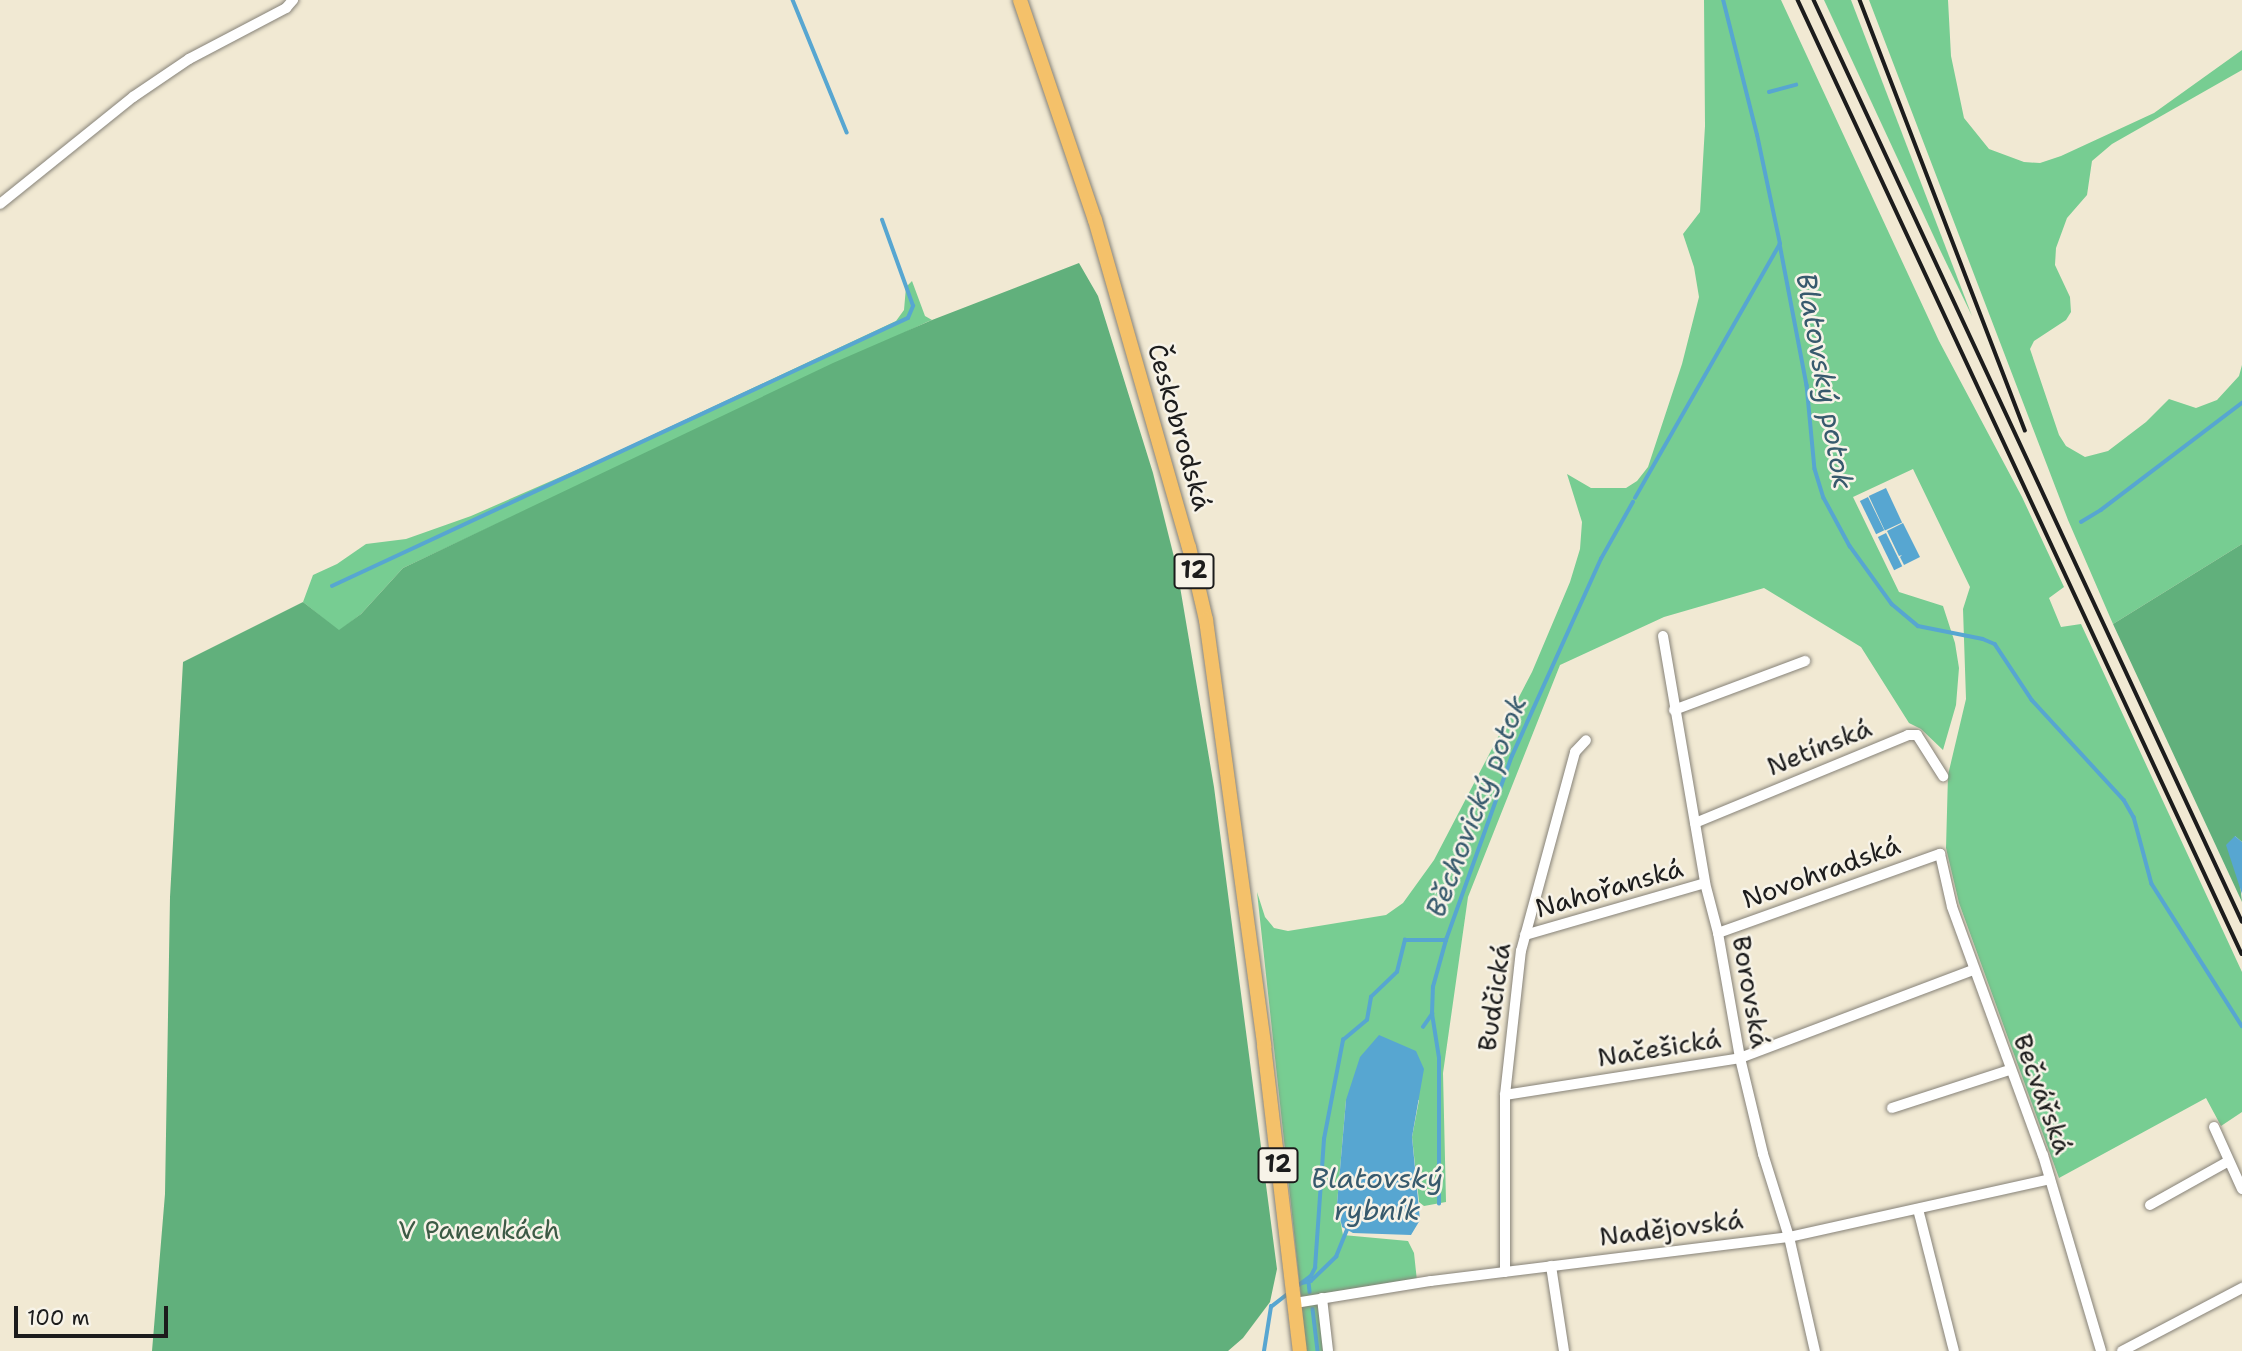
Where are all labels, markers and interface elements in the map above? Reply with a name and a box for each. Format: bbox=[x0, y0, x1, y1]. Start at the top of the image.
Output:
water label: Blatovský potok bbox=[1789, 270, 1861, 492]
street label: Českobrodská bbox=[1141, 340, 1219, 514]
road number: 12 bbox=[1173, 550, 1215, 592]
water label: Běchovický potok bbox=[1418, 690, 1534, 922]
street label: Netínská bbox=[1762, 712, 1876, 782]
street label: Novohradská bbox=[1738, 829, 1904, 915]
street label: Nahořanská bbox=[1532, 852, 1686, 924]
street label: Borovská bbox=[1726, 933, 1776, 1051]
street label: Budčická bbox=[1471, 941, 1517, 1053]
street label: Načešická bbox=[1595, 1023, 1723, 1073]
street label: Bečvářská bbox=[2007, 1030, 2079, 1158]
road number: 12 bbox=[1257, 1144, 1299, 1185]
water label: Blatovský rybník bbox=[1311, 1161, 1443, 1227]
street label: Nadějovská bbox=[1597, 1204, 1745, 1252]
park label: V Panenkách bbox=[398, 1214, 560, 1246]
scale bar bbox=[18, 1292, 172, 1336]
text: 100 m bbox=[27, 1304, 90, 1332]

